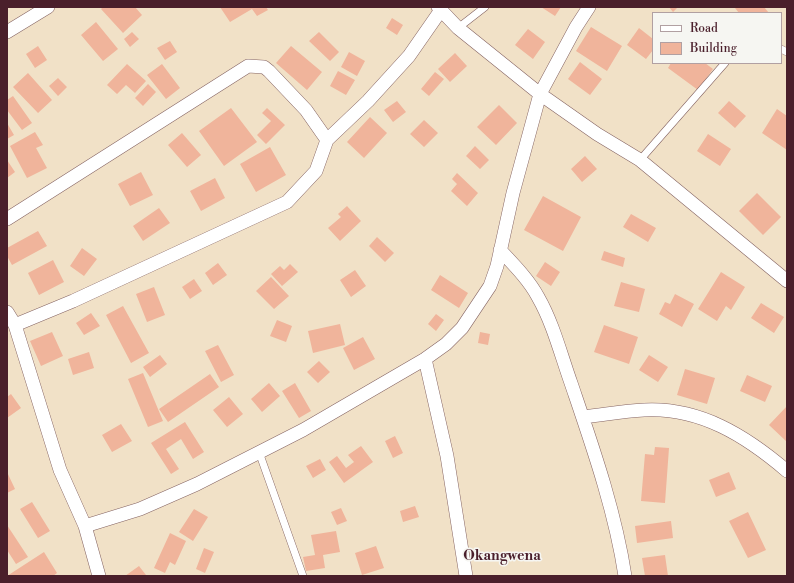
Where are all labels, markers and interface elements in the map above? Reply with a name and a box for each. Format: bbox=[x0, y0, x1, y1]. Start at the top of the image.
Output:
legend bbox=[652, 12, 782, 64]
text: Road bbox=[690, 21, 718, 36]
text: Building bbox=[690, 41, 737, 56]
district label: Okangwena bbox=[463, 549, 541, 565]

